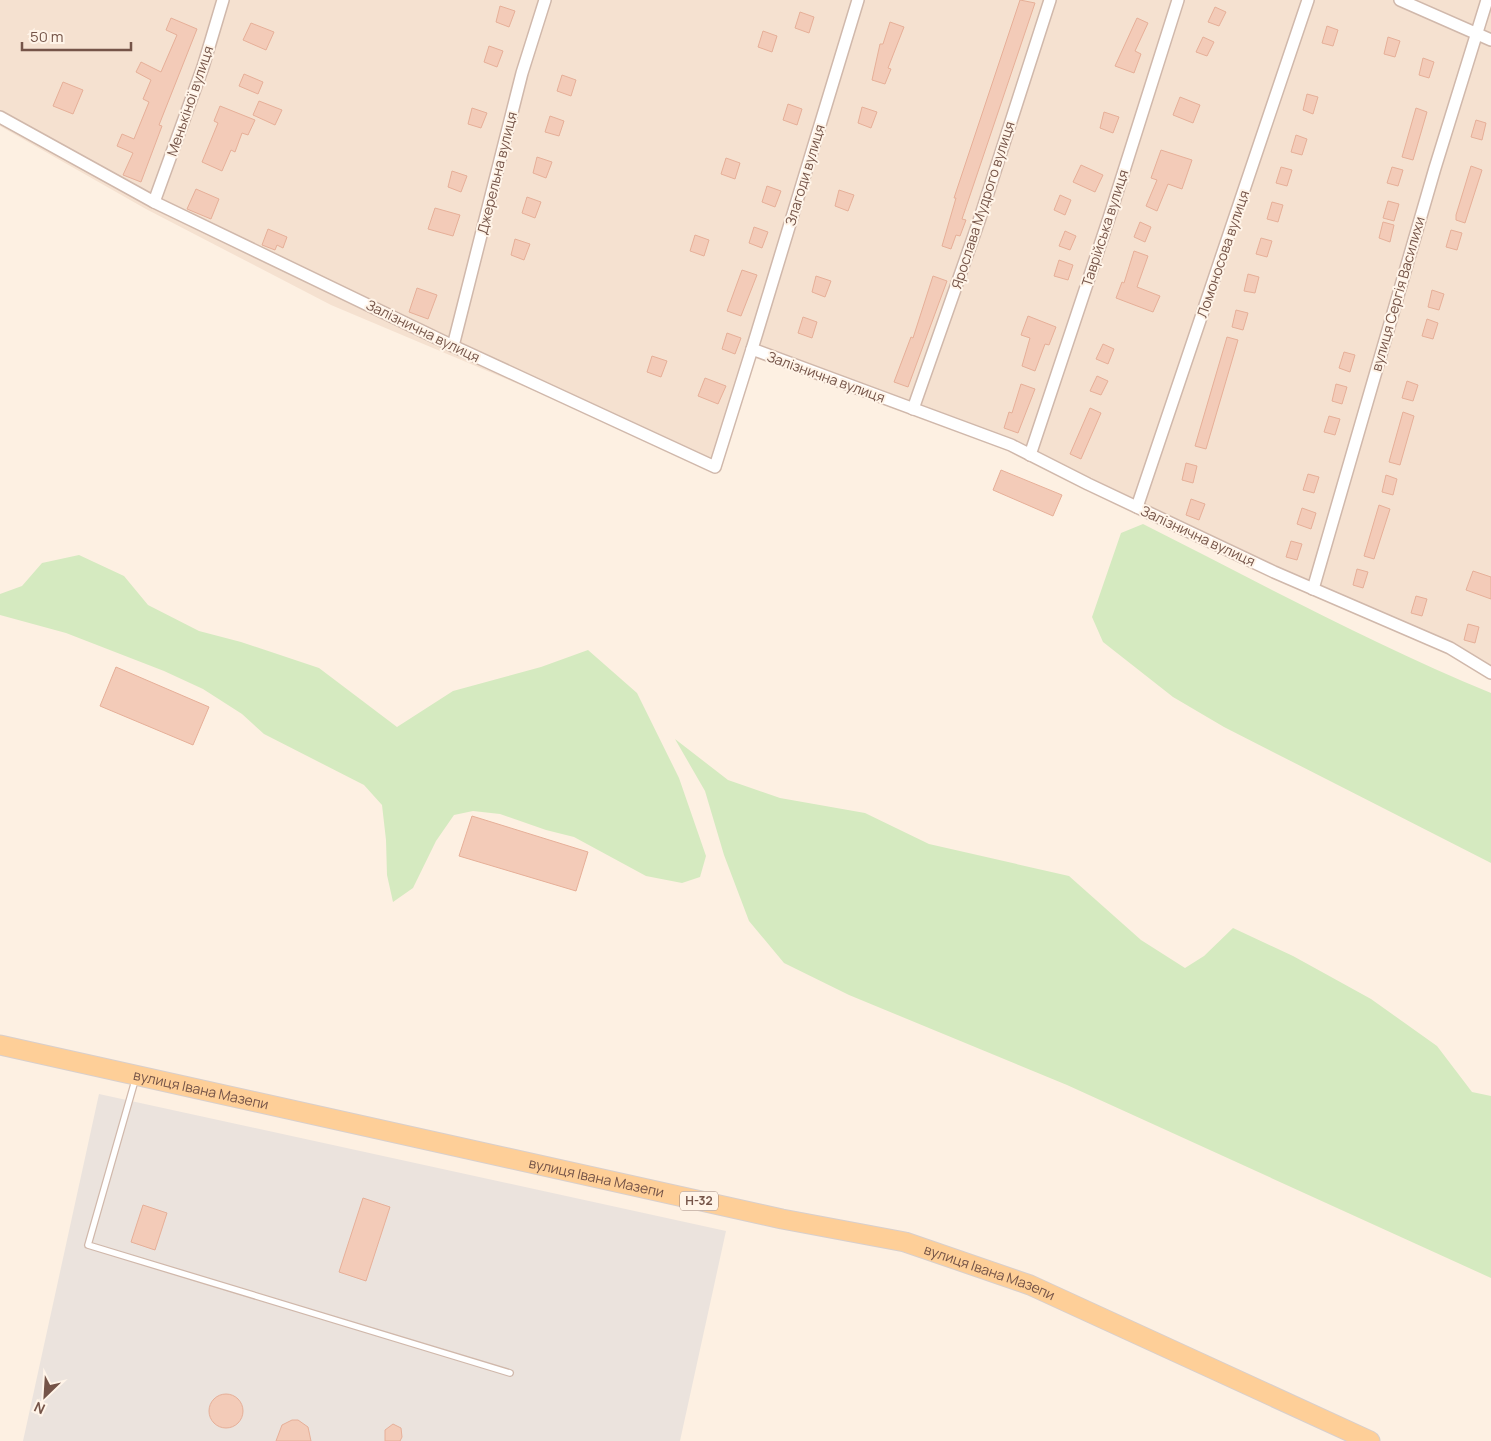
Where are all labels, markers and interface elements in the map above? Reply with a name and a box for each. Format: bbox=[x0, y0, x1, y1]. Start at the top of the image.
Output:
scale bar bbox=[22, 20, 131, 52]
text: 50 m bbox=[30, 26, 64, 47]
street label: Менькіної вулиця bbox=[162, 43, 217, 159]
street label: Джерельна вулиця bbox=[472, 110, 521, 236]
street label: Ярослава Мудрого вулиця bbox=[946, 119, 1019, 291]
street label: Злагоди вулиця bbox=[780, 122, 829, 228]
street label: Таврійська вулиця bbox=[1077, 167, 1132, 289]
street label: Ломоносова вулиця bbox=[1192, 188, 1253, 320]
street label: вулиця Сергія Василихи bbox=[1366, 214, 1429, 373]
street label: Залізнична вулиця bbox=[363, 295, 483, 366]
street label: Залізнична вулиця bbox=[765, 346, 888, 407]
street label: Залізнична вулиця bbox=[1138, 501, 1259, 570]
street label: вулиця Івана Мазепи bbox=[132, 1065, 271, 1114]
street label: вулиця Івана Мазепи bbox=[527, 1153, 666, 1201]
road number: Н-32 bbox=[680, 1192, 718, 1210]
street label: вулиця Івана Мазепи bbox=[922, 1239, 1058, 1304]
north arrow bbox=[20, 1371, 70, 1421]
text: N bbox=[31, 1397, 48, 1419]

